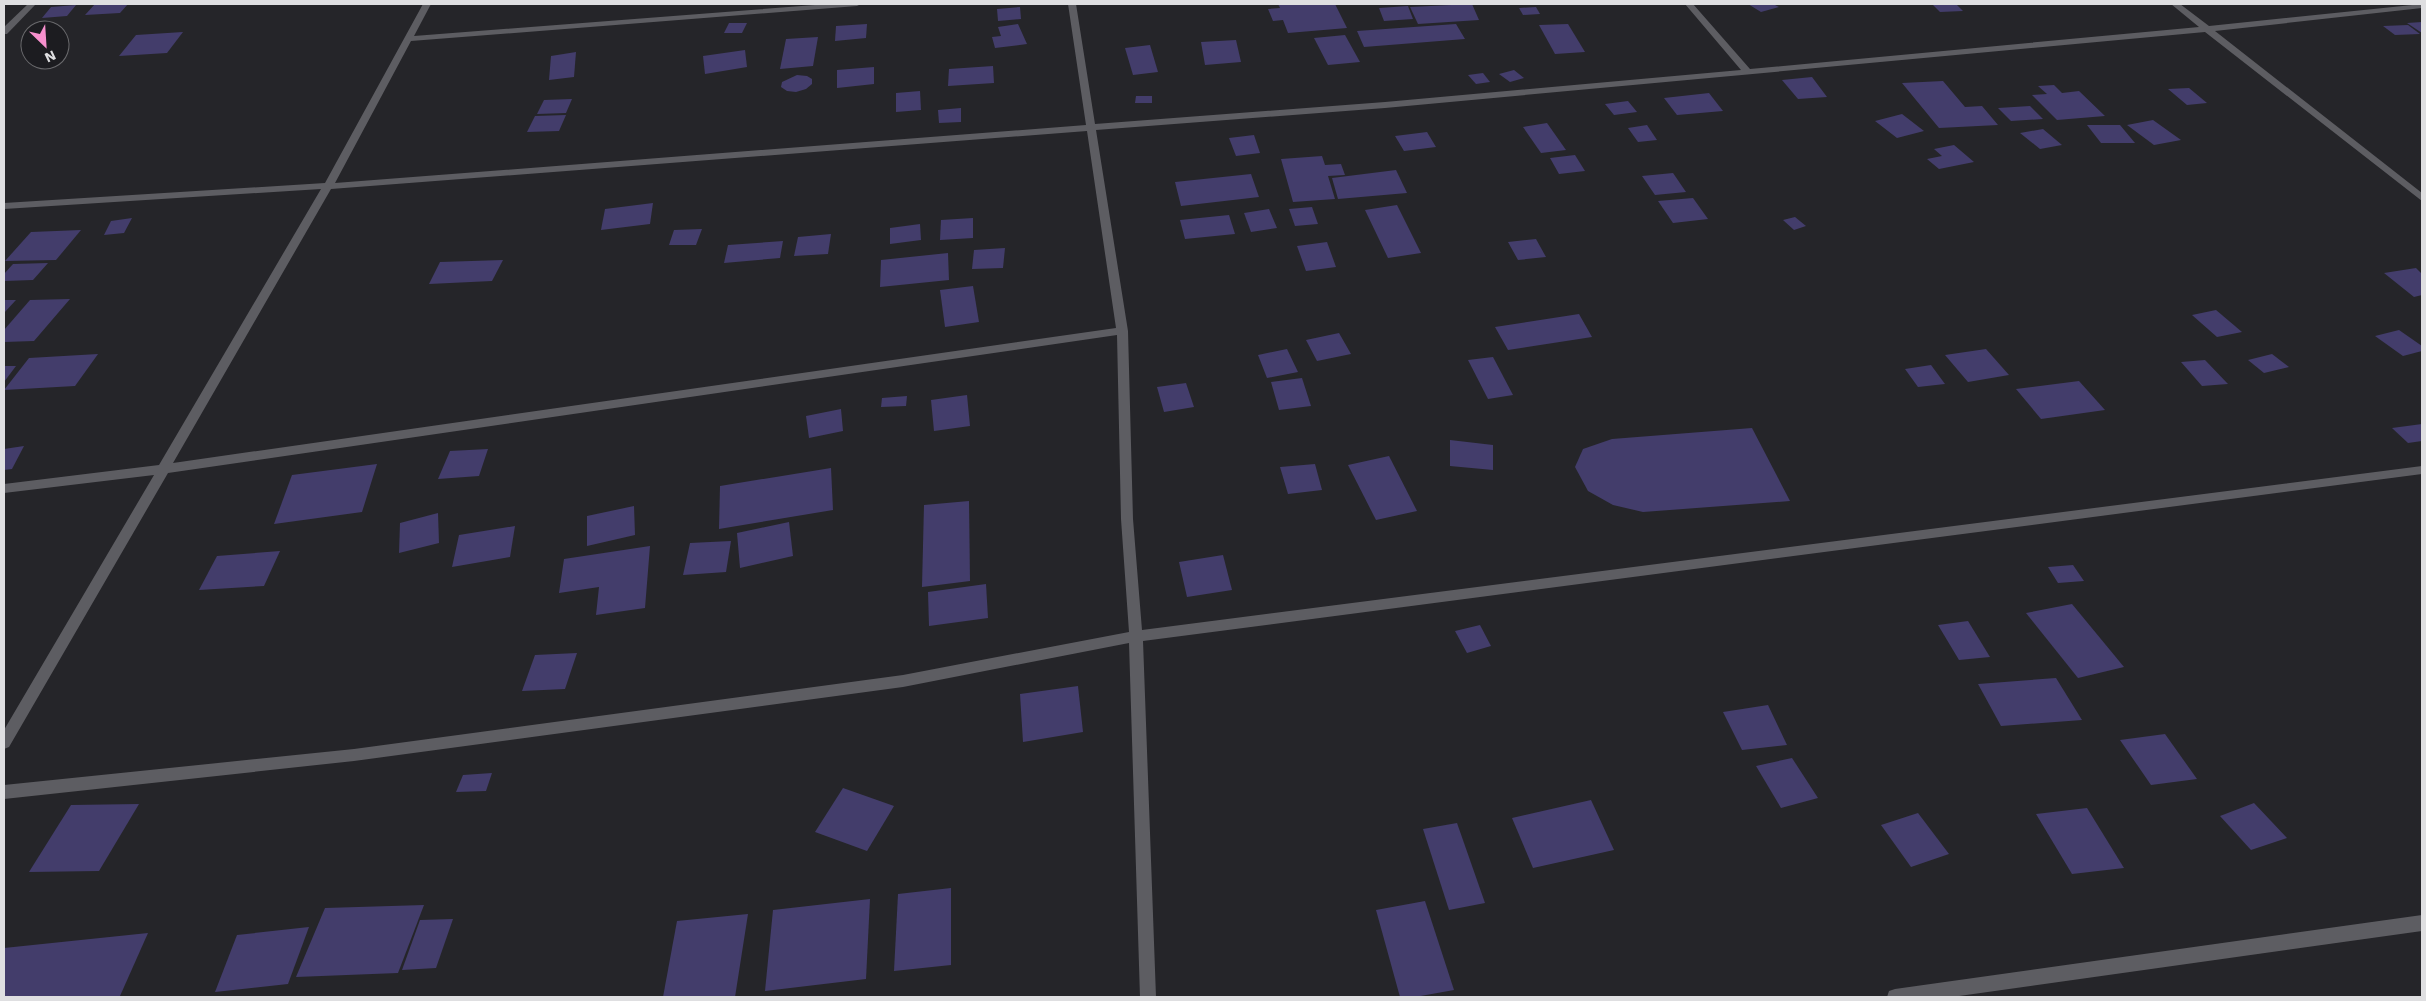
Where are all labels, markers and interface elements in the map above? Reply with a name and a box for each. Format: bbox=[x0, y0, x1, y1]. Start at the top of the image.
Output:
north arrow bbox=[20, 20, 70, 70]
text: N bbox=[42, 47, 59, 66]

